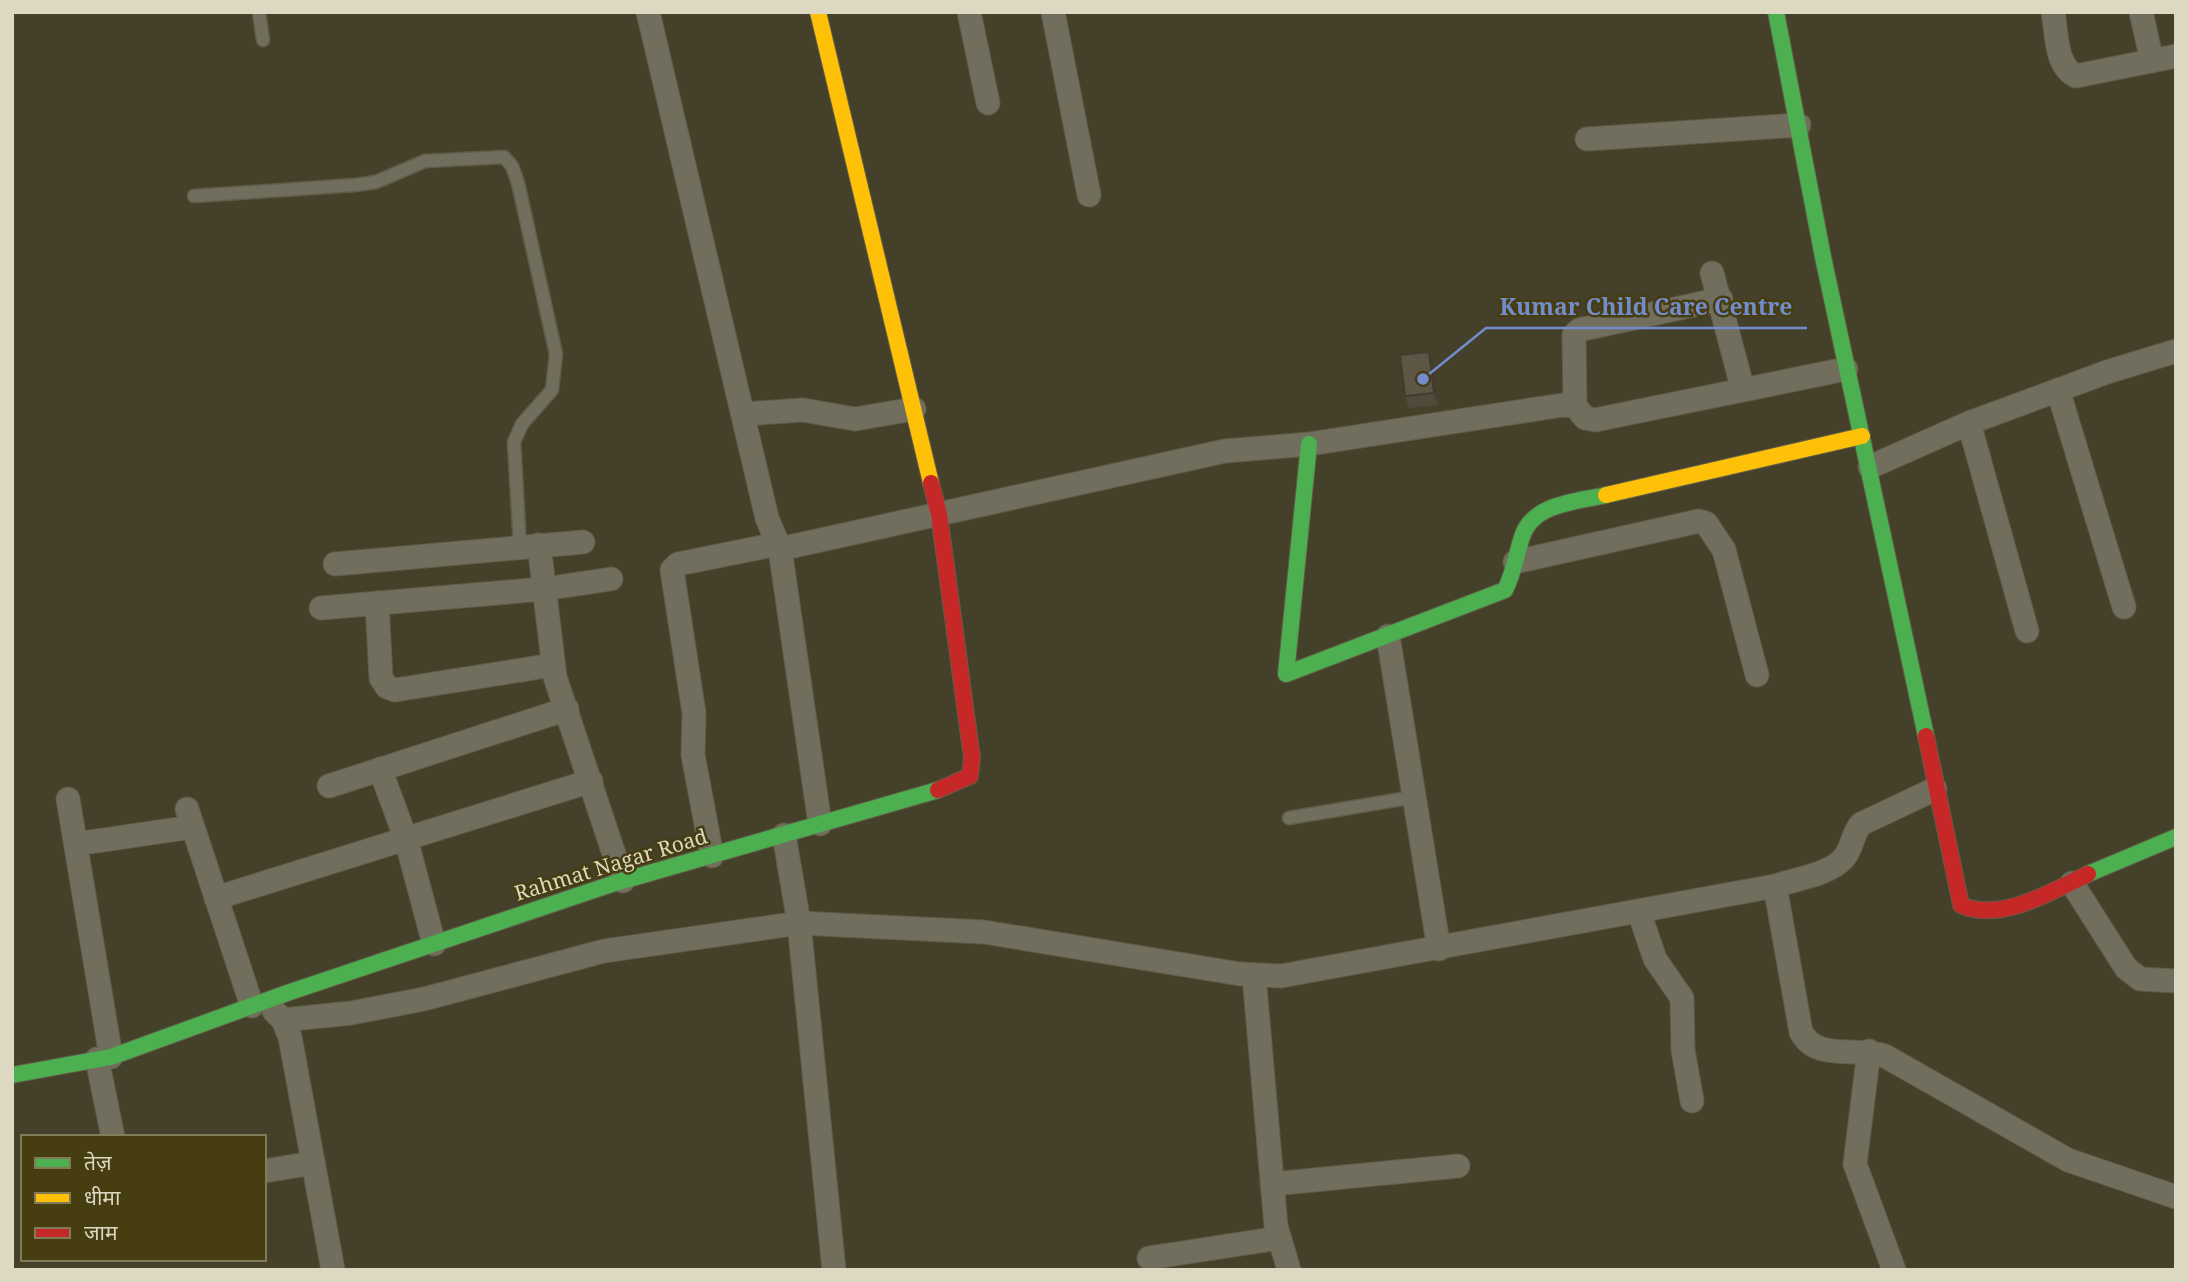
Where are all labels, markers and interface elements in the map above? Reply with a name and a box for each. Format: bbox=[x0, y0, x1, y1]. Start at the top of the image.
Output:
callout: Kumar Child Care Centre bbox=[1486, 284, 1807, 328]
text: Kumar Child Care Centre bbox=[1500, 290, 1792, 322]
street label: Rahmat Nagar Road bbox=[511, 821, 711, 907]
legend bbox=[21, 1135, 266, 1261]
text: तेज़ bbox=[84, 1148, 112, 1176]
text: धीमा bbox=[84, 1183, 121, 1211]
text: जाम bbox=[84, 1218, 118, 1246]

